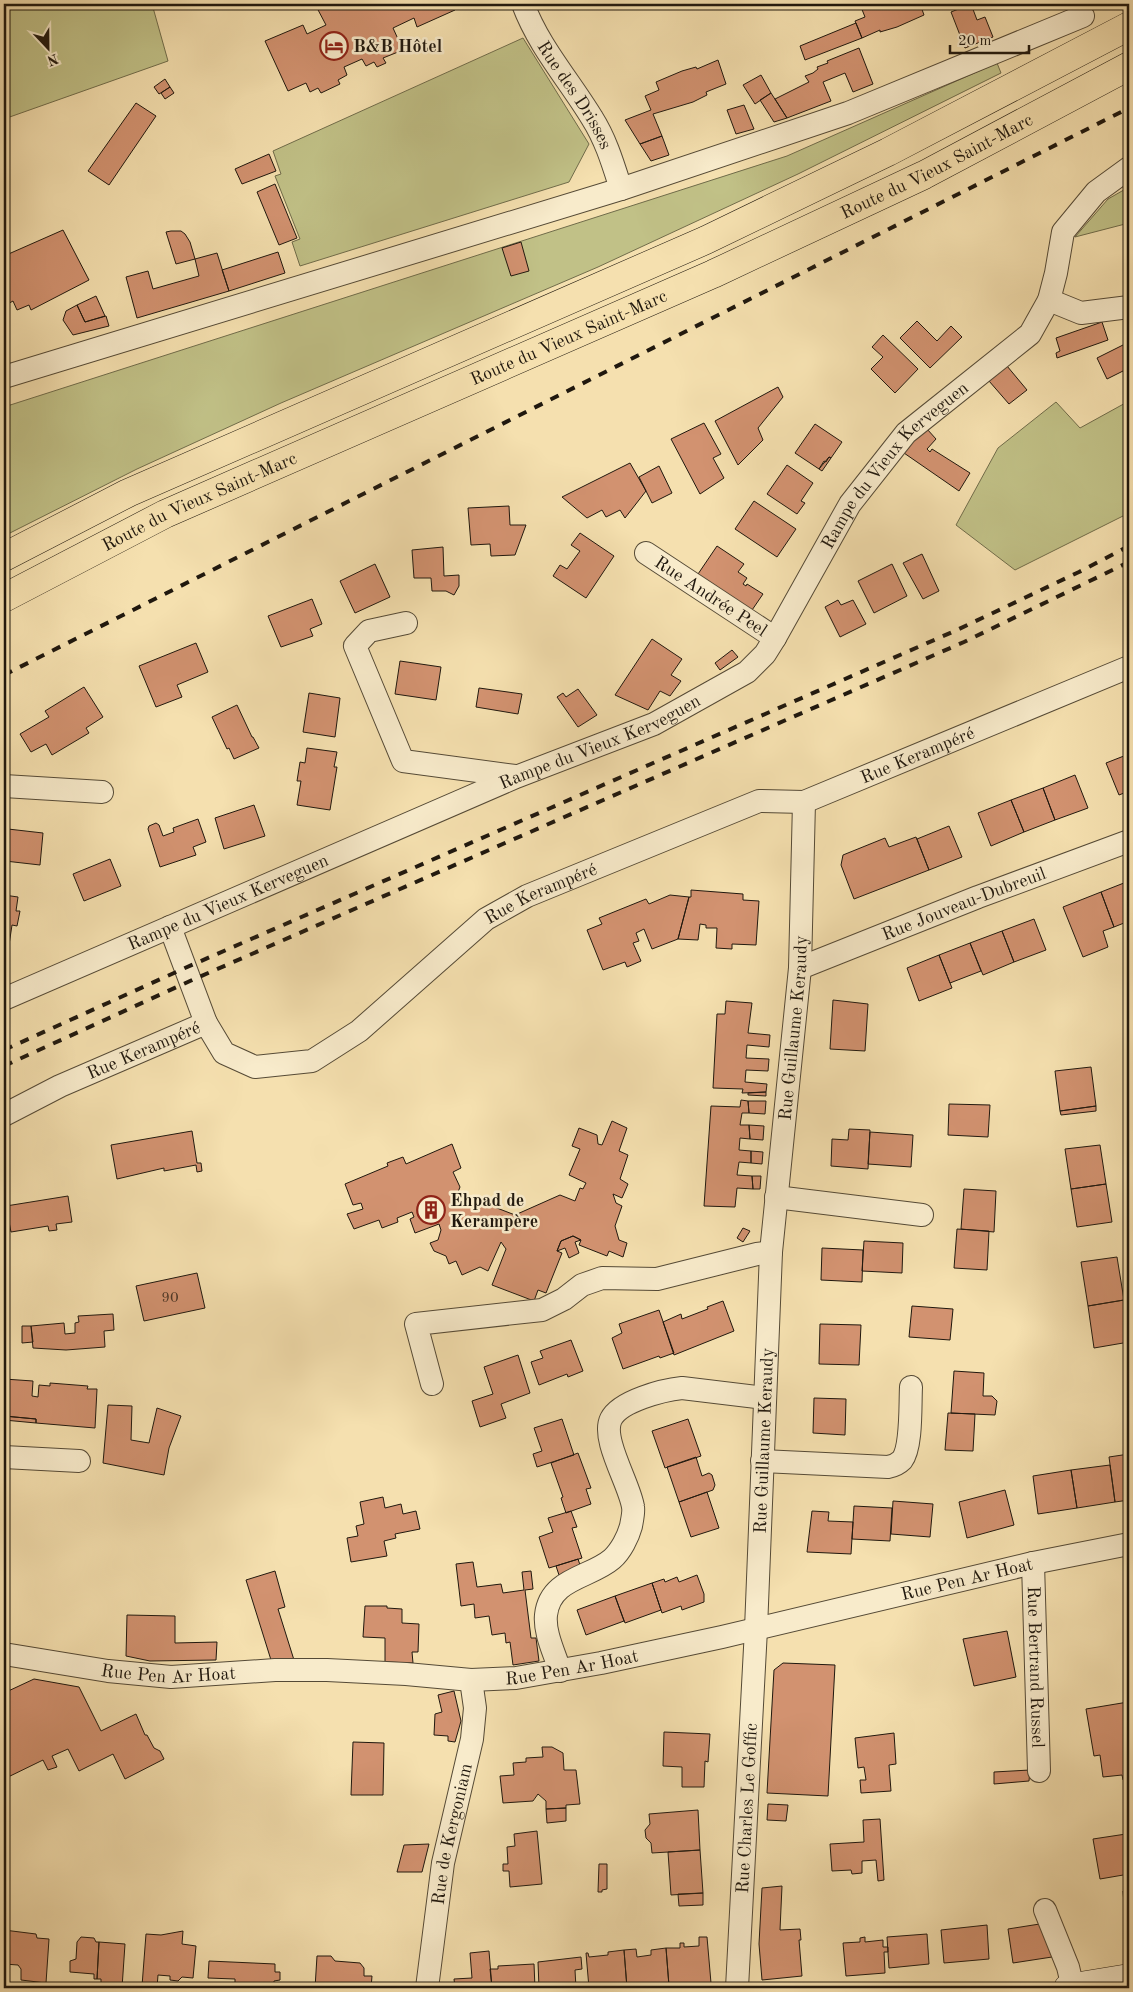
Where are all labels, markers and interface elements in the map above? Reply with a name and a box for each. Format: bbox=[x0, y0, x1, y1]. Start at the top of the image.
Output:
north arrow bbox=[22, 22, 72, 72]
scale bar bbox=[950, 22, 1029, 54]
hotel icon: B&B Hôtel bbox=[319, 31, 349, 61]
text: 20 m bbox=[958, 34, 992, 49]
place label: B&B Hôtel bbox=[353, 38, 443, 56]
street label: Rue des Drisses bbox=[533, 38, 615, 152]
text: N bbox=[45, 51, 60, 68]
street label: Route du Vieux Saint-Marc bbox=[838, 111, 1036, 223]
street label: Route du Vieux Saint-Marc bbox=[468, 287, 670, 389]
street label: Rampe du Vieux Kerveguen bbox=[819, 379, 972, 552]
street label: Route du Vieux Saint-Marc bbox=[99, 449, 300, 555]
street label: Rue Andrée Peel bbox=[651, 553, 770, 640]
street label: Rampe du Vieux Kerveguen bbox=[497, 692, 704, 793]
street label: Rue Kerampéré bbox=[858, 724, 977, 787]
street label: Rampe du Vieux Kerveguen bbox=[125, 851, 332, 954]
street label: Rue Kerampéré bbox=[482, 860, 600, 928]
street label: Rue Jouveau-Dubreuil bbox=[880, 865, 1049, 944]
street label: Rue Guillaume Keraudy bbox=[776, 935, 811, 1121]
street label: Rue Kerampéré bbox=[84, 1019, 203, 1083]
place label: Ehpad de Kerampère bbox=[450, 1192, 538, 1231]
building icon: Ehpad de Kerampère bbox=[416, 1195, 446, 1225]
house number: 90 bbox=[161, 1291, 179, 1306]
street label: Rue Guillaume Keraudy bbox=[752, 1347, 777, 1534]
street label: Rue Pen Ar Hoat bbox=[899, 1555, 1035, 1604]
street label: Rue Bertrand Russel bbox=[1024, 1586, 1046, 1748]
street label: Rue Pen Ar Hoat bbox=[505, 1647, 640, 1688]
street label: Rue Pen Ar Hoat bbox=[100, 1662, 236, 1687]
street label: Rue Charles Le Goffic bbox=[734, 1722, 761, 1894]
street label: Rue de Kergoniam bbox=[430, 1762, 476, 1906]

